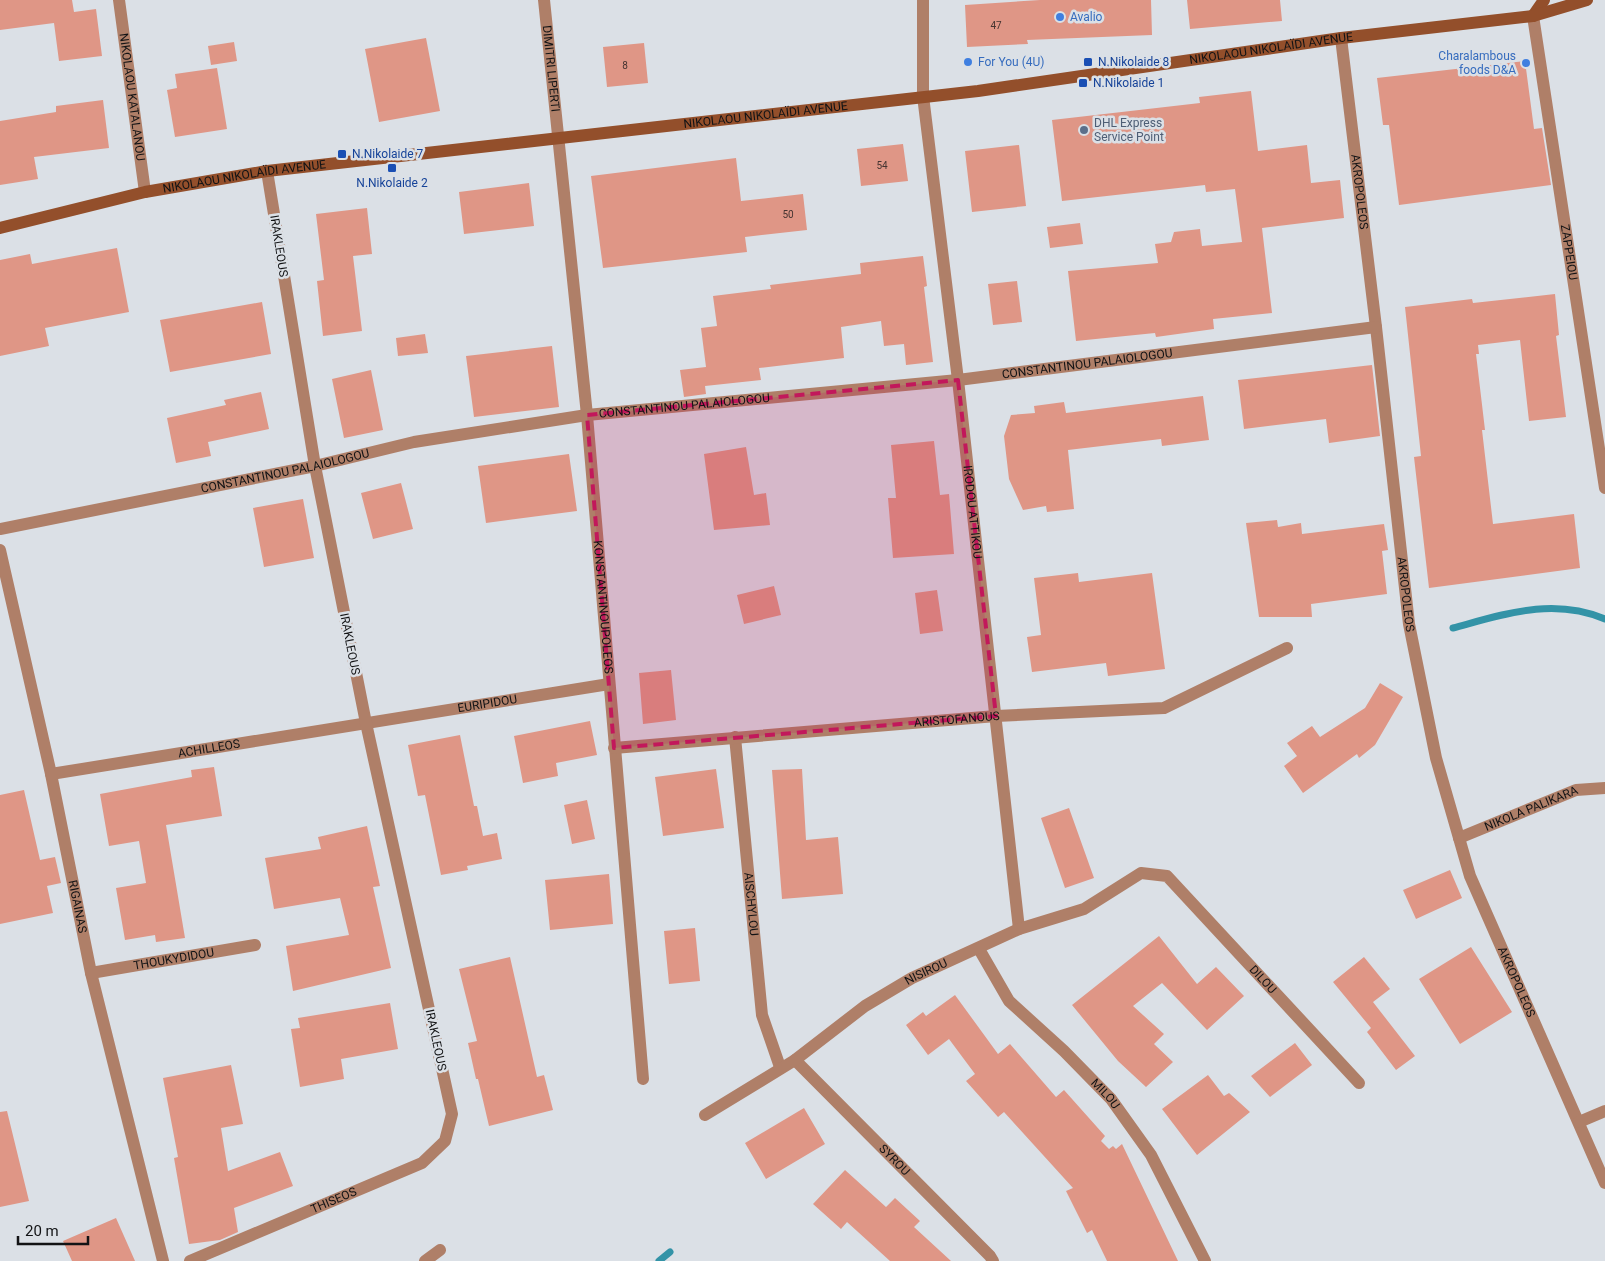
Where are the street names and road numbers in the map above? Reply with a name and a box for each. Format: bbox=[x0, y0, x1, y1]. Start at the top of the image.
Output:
street label: DIMITRI LIPERTI bbox=[540, 25, 563, 113]
street label: NIKOLAOU NIKOLAÏDI AVENUE bbox=[1189, 30, 1354, 67]
street label: NIKOLAOU KATALANOU bbox=[117, 32, 148, 162]
street label: NIKOLAOU NIKOLAÏDI AVENUE bbox=[683, 99, 849, 131]
street label: AKROPOLEOS bbox=[1348, 154, 1371, 230]
street label: NIKOLAOU NIKOLAÏDI AVENUE bbox=[162, 157, 327, 196]
street label: IRAKLEOUS bbox=[267, 214, 291, 278]
street label: ZAPPEIOU bbox=[1558, 223, 1580, 281]
street label: CONSTANTINOU PALAIOLOGOU bbox=[1001, 346, 1173, 381]
street label: CONSTANTINOU PALAIOLOGOU bbox=[598, 391, 771, 421]
street label: CONSTANTINOU PALAIOLOGOU bbox=[200, 446, 371, 496]
street label: IRODOU ATTIKOU bbox=[961, 465, 985, 560]
street label: KONSTANTINOUPOLEOS bbox=[591, 540, 616, 674]
street label: AKROPOLEOS bbox=[1395, 556, 1417, 633]
street label: IRAKLEOUS bbox=[337, 612, 363, 676]
street label: EURIPIDOU bbox=[457, 692, 518, 715]
street label: ARISTOFANOUS bbox=[913, 709, 1000, 730]
street label: ACHILLEOS bbox=[177, 737, 241, 760]
street label: NIKOLA PALIKARA bbox=[1482, 783, 1580, 834]
street label: AISCHYLOU bbox=[741, 872, 761, 937]
street label: RIGAINAS bbox=[66, 879, 90, 934]
street label: AKROPOLEOS bbox=[1495, 944, 1538, 1019]
street label: THOUKYDIDOU bbox=[132, 945, 215, 973]
street label: NISIROU bbox=[902, 956, 950, 988]
street label: DILOU bbox=[1247, 963, 1279, 996]
street label: IRAKLEOUS bbox=[423, 1008, 449, 1072]
street label: MILOU bbox=[1088, 1076, 1123, 1112]
street label: SYROU bbox=[876, 1142, 913, 1178]
street label: THISEOS bbox=[309, 1184, 359, 1216]

